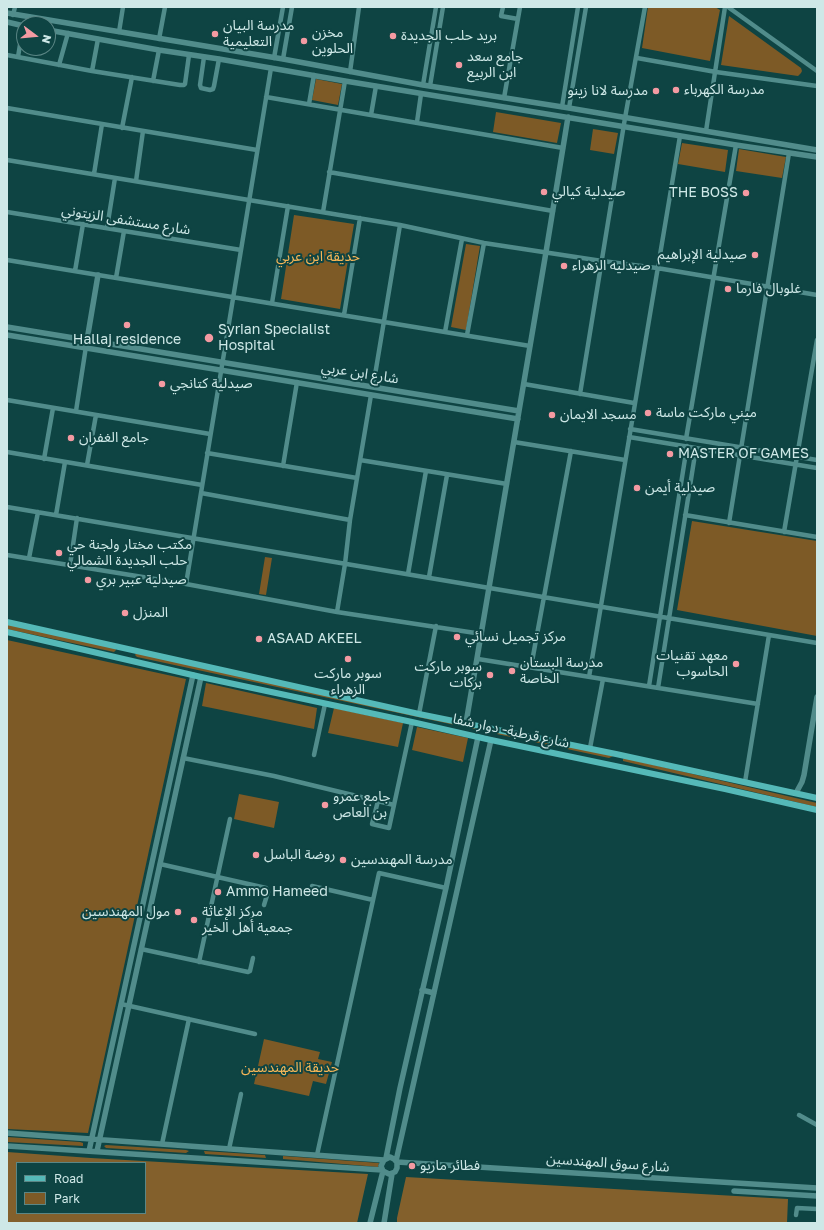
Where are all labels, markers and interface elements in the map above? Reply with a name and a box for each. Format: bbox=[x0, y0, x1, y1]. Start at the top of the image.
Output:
north arrow bbox=[16, 16, 56, 56]
place label: مدرسة البيان التعليمية bbox=[223, 18, 294, 50]
place label: مخزن الحلوين bbox=[312, 25, 353, 58]
place label: بريد حلب الجديدة bbox=[401, 28, 497, 44]
marker: مدرسة البيان التعليمية bbox=[210, 29, 220, 39]
marker: بريد حلب الجديدة bbox=[388, 31, 398, 41]
text: N bbox=[40, 33, 54, 45]
marker: مخزن الحلوين bbox=[299, 36, 309, 46]
place label: جامع سعد ابن الربيع bbox=[467, 49, 523, 82]
marker: جامع سعد ابن الربيع bbox=[454, 60, 464, 70]
place label: مدرسة الكهرباء bbox=[684, 82, 765, 98]
place label: مدرسة لانا زينو bbox=[567, 83, 648, 99]
marker: مدرسة الكهرباء bbox=[671, 85, 681, 95]
marker: مدرسة لانا زينو bbox=[651, 86, 661, 96]
place label: صيدلية كيالي bbox=[552, 184, 625, 200]
place label: THE BOSS bbox=[669, 185, 738, 201]
marker: صيدلية كيالي bbox=[539, 187, 549, 197]
marker: THE BOSS bbox=[741, 188, 751, 198]
street label: شارع مستشفى الزيتوني bbox=[60, 202, 192, 238]
place label: صيدلية الإبراهيم bbox=[658, 247, 747, 263]
park label: حديقة ابن عربي bbox=[276, 249, 360, 265]
marker: صيدلية الإبراهيم bbox=[750, 250, 760, 260]
place label: صيدليه الزهراء bbox=[572, 258, 651, 274]
marker: صيدليه الزهراء bbox=[559, 261, 569, 271]
place label: غلوبال فارما bbox=[736, 281, 801, 297]
marker: غلوبال فارما bbox=[723, 284, 733, 294]
marker: Hallaj residence bbox=[122, 320, 132, 330]
place label: Syrian Specialist Hospital bbox=[218, 322, 330, 354]
place label: Hallaj residence bbox=[73, 332, 181, 348]
marker: Syrian Specialist Hospital bbox=[203, 332, 215, 344]
street label: شارع ابن عربي bbox=[320, 359, 400, 387]
place label: صيدلية كتانجي bbox=[170, 376, 253, 392]
marker: صيدلية كتانجي bbox=[157, 379, 167, 389]
place label: ميني ماركت ماسة bbox=[656, 405, 757, 421]
place label: مسجد الايمان bbox=[560, 407, 637, 423]
marker: ميني ماركت ماسة bbox=[643, 408, 653, 418]
marker: مسجد الايمان bbox=[547, 410, 557, 420]
place label: جامع الغفران bbox=[79, 430, 149, 446]
marker: جامع الغفران bbox=[66, 433, 76, 443]
place label: MASTER OF GAMES bbox=[678, 446, 809, 462]
marker: MASTER OF GAMES bbox=[665, 449, 675, 459]
place label: صيدلية أيمن bbox=[645, 480, 715, 496]
marker: صيدلية أيمن bbox=[632, 483, 642, 493]
place label: مكتب مختار ولجنة حي حلب الجديدة الشمالي bbox=[67, 537, 192, 570]
marker: مكتب مختار ولجنة حي حلب الجديدة الشمالي bbox=[54, 548, 64, 558]
place label: صيدلية عبير بري bbox=[96, 572, 187, 588]
marker: صيدلية عبير بري bbox=[83, 575, 93, 585]
place label: المنزل bbox=[133, 605, 168, 621]
marker: المنزل bbox=[120, 608, 130, 618]
place label: مركز تجميل نسائي bbox=[465, 629, 566, 645]
place label: ASAAD AKEEL bbox=[267, 631, 361, 647]
marker: مركز تجميل نسائي bbox=[452, 632, 462, 642]
marker: ASAAD AKEEL bbox=[254, 634, 264, 644]
place label: معهد تقنيات الحاسوب bbox=[656, 648, 728, 680]
marker: سوبر ماركت الزهراء bbox=[343, 654, 353, 664]
place label: مدرسة البستان الخاصة bbox=[520, 655, 603, 688]
place label: سوبر ماركت بركات bbox=[415, 659, 482, 692]
marker: معهد تقنيات الحاسوب bbox=[731, 659, 741, 669]
place label: سوبر ماركت الزهراء bbox=[314, 666, 382, 698]
marker: مدرسة البستان الخاصة bbox=[507, 666, 517, 676]
marker: سوبر ماركت بركات bbox=[485, 670, 495, 680]
street label: شارع قرطبة- دوار شفا bbox=[451, 710, 571, 752]
place label: جامع عمرو بن العاص bbox=[333, 789, 391, 822]
marker: جامع عمرو بن العاص bbox=[320, 800, 330, 810]
place label: روضة الباسل bbox=[264, 847, 335, 863]
marker: روضة الباسل bbox=[251, 850, 261, 860]
place label: مدرسة المهندسين bbox=[351, 852, 453, 868]
marker: مدرسة المهندسين bbox=[338, 855, 348, 865]
place label: Ammo Hameed bbox=[226, 884, 328, 900]
marker: Ammo Hameed bbox=[213, 887, 223, 897]
place label: مول المهندسين bbox=[82, 904, 170, 920]
place label: مركز الإغاثة جمعية أهل الخير bbox=[202, 904, 293, 936]
marker: مول المهندسين bbox=[173, 907, 183, 917]
marker: مركز الإغاثة جمعية أهل الخير bbox=[189, 915, 199, 925]
park label: حديقة المهندسين bbox=[241, 1060, 339, 1076]
street label: شارع سوق المهندسين bbox=[546, 1150, 670, 1176]
place label: فطائر ماريو bbox=[420, 1158, 480, 1174]
marker: فطائر ماريو bbox=[407, 1161, 417, 1171]
legend bbox=[16, 1162, 146, 1214]
text: Road bbox=[54, 1171, 83, 1186]
text: Park bbox=[54, 1191, 80, 1206]

